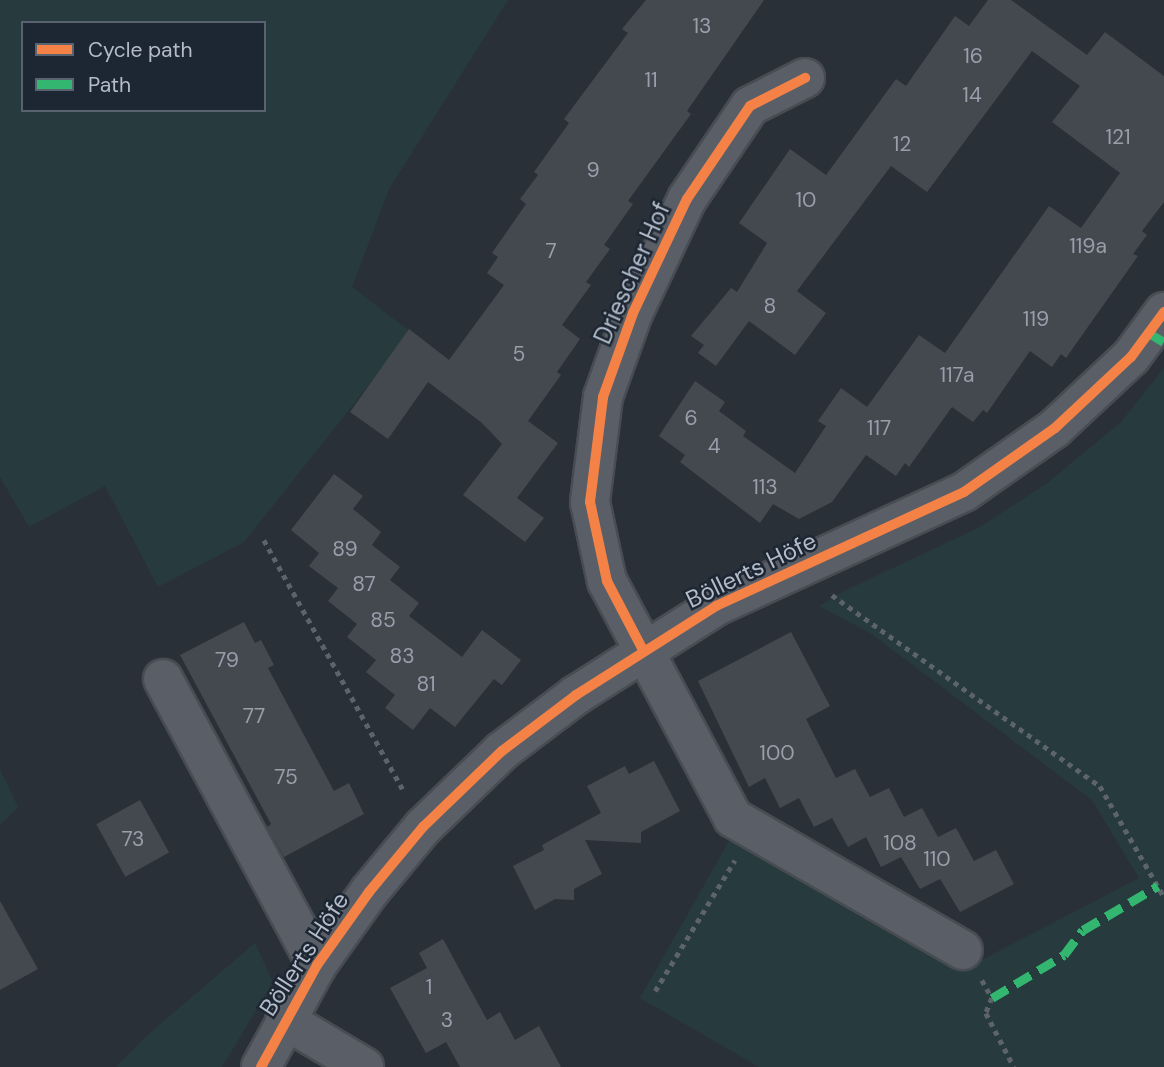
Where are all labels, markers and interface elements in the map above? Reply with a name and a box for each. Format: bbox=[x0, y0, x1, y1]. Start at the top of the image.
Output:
house number: 13 bbox=[693, 13, 711, 39]
legend bbox=[21, 21, 266, 112]
text: Cycle path bbox=[88, 36, 193, 64]
house number: 16 bbox=[963, 43, 983, 69]
house number: 11 bbox=[644, 67, 658, 93]
text: Path bbox=[88, 71, 131, 99]
house number: 14 bbox=[962, 82, 982, 108]
house number: 121 bbox=[1105, 124, 1131, 150]
house number: 12 bbox=[893, 131, 911, 157]
house number: 9 bbox=[586, 157, 600, 183]
house number: 10 bbox=[796, 187, 816, 213]
street label: Driescher Hof bbox=[588, 198, 676, 348]
house number: 119a bbox=[1069, 233, 1107, 259]
house number: 7 bbox=[545, 238, 557, 264]
house number: 8 bbox=[764, 293, 776, 319]
house number: 119 bbox=[1023, 306, 1049, 332]
house number: 5 bbox=[513, 341, 525, 367]
house number: 117a bbox=[939, 362, 975, 388]
house number: 6 bbox=[684, 405, 698, 431]
house number: 117 bbox=[867, 415, 891, 441]
house number: 4 bbox=[708, 433, 720, 459]
house number: 113 bbox=[752, 474, 778, 500]
street label: Böllerts Höfe bbox=[681, 526, 821, 614]
house number: 89 bbox=[332, 536, 358, 562]
house number: 87 bbox=[352, 571, 376, 597]
house number: 85 bbox=[370, 607, 396, 633]
house number: 83 bbox=[389, 643, 415, 669]
house number: 79 bbox=[215, 647, 239, 673]
house number: 81 bbox=[417, 671, 435, 697]
house number: 77 bbox=[243, 703, 265, 729]
house number: 100 bbox=[759, 740, 795, 766]
house number: 75 bbox=[274, 764, 298, 790]
house number: 73 bbox=[121, 826, 145, 852]
house number: 108 bbox=[883, 830, 917, 856]
house number: 110 bbox=[923, 846, 951, 872]
street label: Böllerts Höfe bbox=[253, 887, 355, 1021]
house number: 1 bbox=[426, 974, 432, 1000]
house number: 3 bbox=[441, 1007, 453, 1033]

